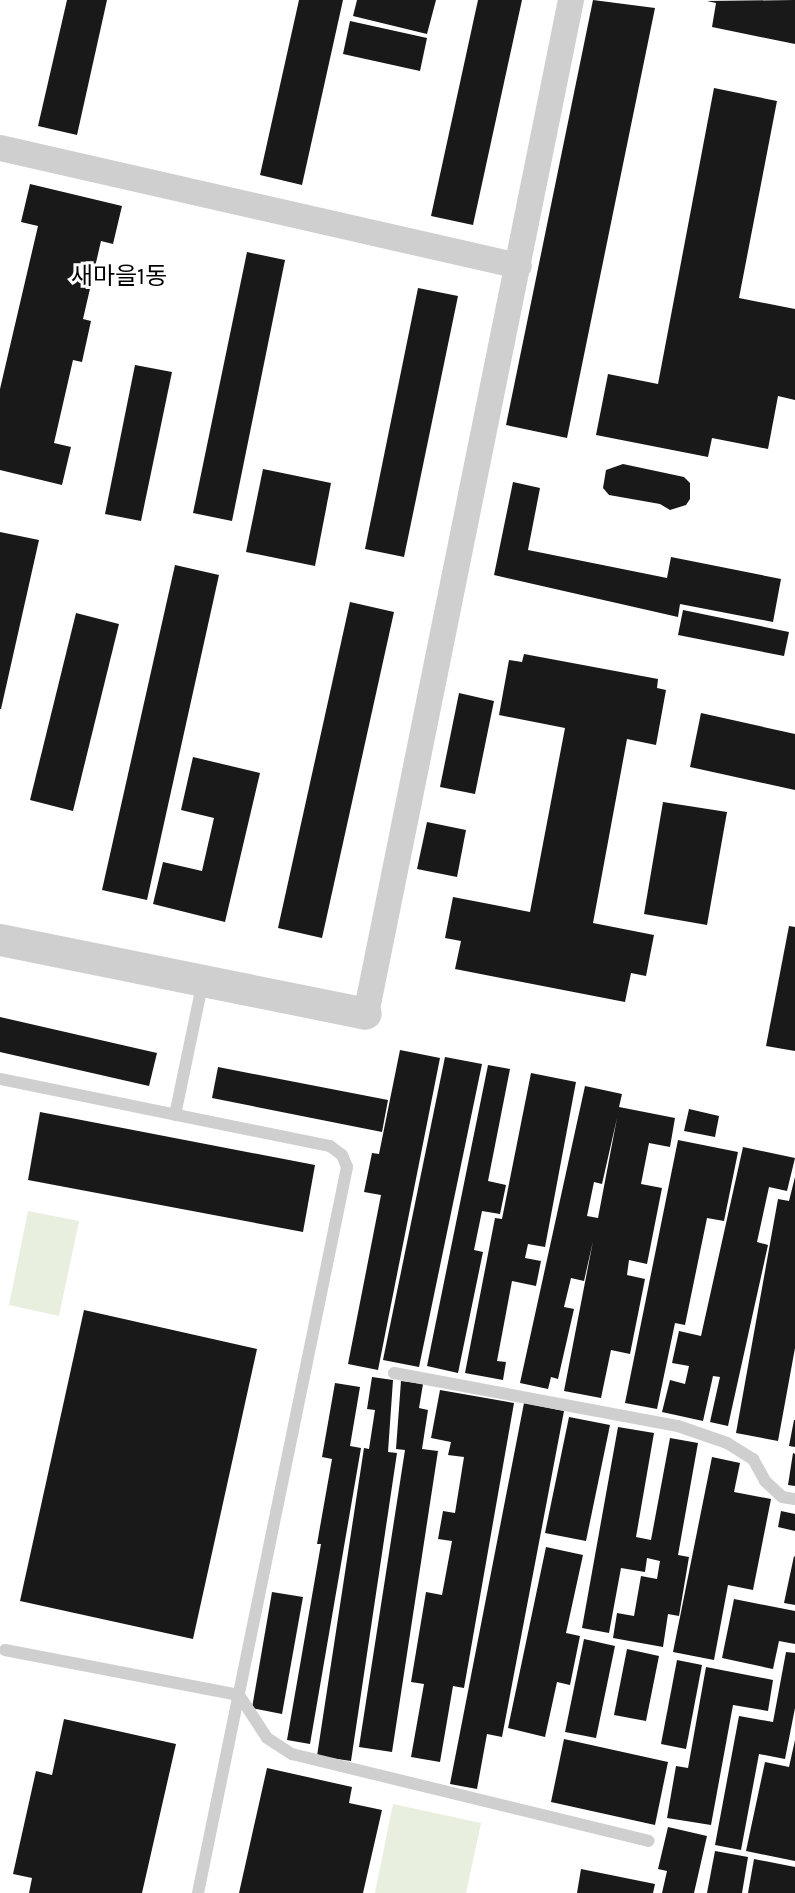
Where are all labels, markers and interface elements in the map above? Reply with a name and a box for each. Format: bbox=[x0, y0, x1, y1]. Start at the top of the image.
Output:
district label: 새마을1동 bbox=[71, 263, 167, 291]

